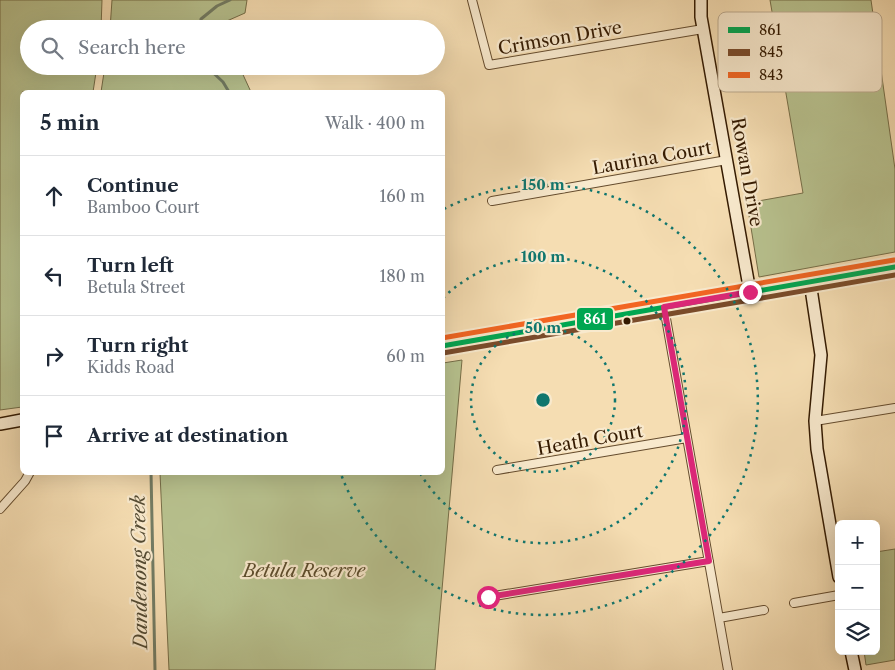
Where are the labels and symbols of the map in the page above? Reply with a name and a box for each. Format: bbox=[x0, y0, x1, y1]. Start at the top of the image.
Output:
legend bbox=[718, 12, 882, 92]
street label: Crimson Drive bbox=[496, 16, 624, 60]
text: 861 bbox=[759, 21, 781, 39]
text: 845 bbox=[759, 43, 783, 61]
text: 843 bbox=[759, 66, 783, 84]
street label: Rowan Drive bbox=[727, 116, 767, 228]
street label: Laurina Court bbox=[591, 137, 714, 179]
text: 150 m bbox=[521, 175, 565, 194]
text: 100 m bbox=[521, 247, 565, 266]
route end bbox=[739, 281, 762, 304]
line badge: 861 bbox=[576, 307, 614, 331]
text: 861 bbox=[583, 310, 607, 328]
unlabelled marker bbox=[622, 316, 632, 326]
text: 50 m bbox=[525, 318, 561, 337]
centre of rings bbox=[534, 391, 552, 409]
street label: Heath Court bbox=[535, 420, 645, 460]
water label: Dandenong Creek bbox=[127, 495, 152, 651]
park label: Betula Reserve bbox=[241, 560, 366, 582]
route start bbox=[477, 586, 500, 609]

